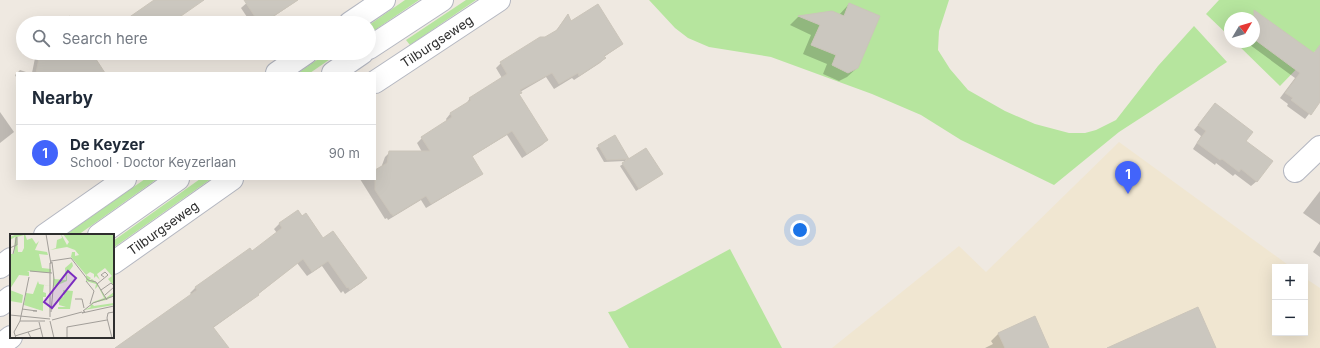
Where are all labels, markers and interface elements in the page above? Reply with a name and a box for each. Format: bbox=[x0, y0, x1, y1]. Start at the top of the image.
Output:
street label: Tilburgseweg bbox=[398, 12, 476, 71]
north arrow bbox=[1224, 12, 1260, 48]
search box bbox=[16, 16, 376, 60]
icon: search bbox=[30, 27, 52, 49]
text: Search here bbox=[62, 29, 148, 48]
text: Nearby bbox=[32, 88, 93, 108]
text: De Keyzer bbox=[70, 135, 145, 154]
text: 1 bbox=[42, 145, 48, 161]
text: 90 m bbox=[329, 145, 360, 161]
text: School · Doctor Keyzerlaan bbox=[70, 154, 236, 170]
pin: 1 bbox=[1115, 161, 1141, 194]
street label: Tilburgseweg bbox=[124, 197, 201, 258]
your location bbox=[790, 220, 810, 240]
inset map bbox=[10, 234, 114, 338]
map controls bbox=[1272, 264, 1308, 336]
button: + bbox=[1272, 264, 1308, 300]
button: − bbox=[1272, 300, 1308, 336]

